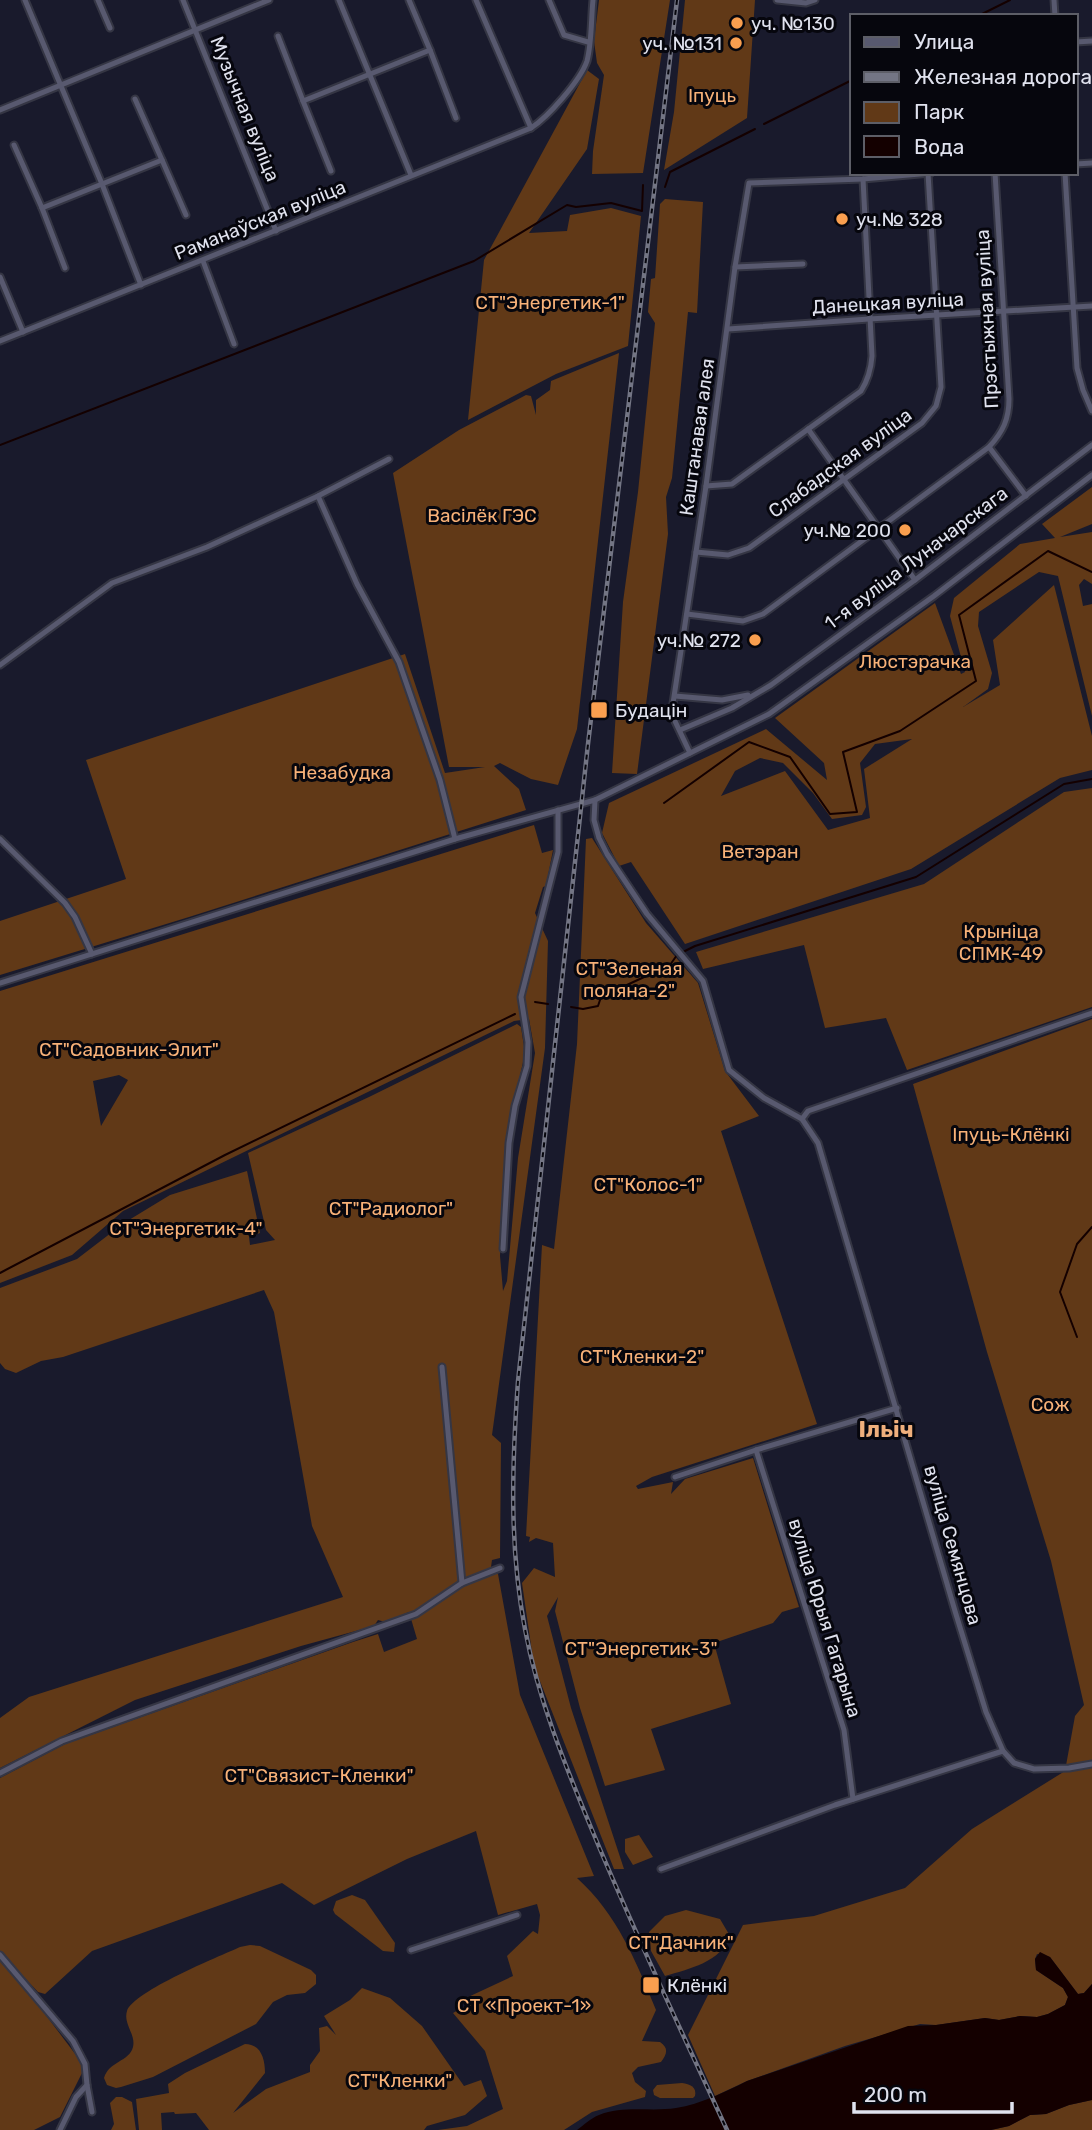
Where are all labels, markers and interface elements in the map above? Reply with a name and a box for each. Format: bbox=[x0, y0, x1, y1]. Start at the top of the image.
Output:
place label: уч. №130 bbox=[751, 12, 835, 35]
legend bbox=[850, 14, 1078, 175]
marker: уч. №130 bbox=[729, 15, 745, 31]
text: Улица bbox=[914, 29, 974, 54]
place label: уч. №131 bbox=[642, 32, 722, 55]
street label: Музычная вуліца bbox=[205, 33, 285, 185]
marker: уч. №131 bbox=[728, 35, 744, 51]
text: Железная дорога bbox=[914, 64, 1092, 89]
park label: Іпуць bbox=[688, 84, 737, 107]
text: Парк bbox=[914, 99, 964, 124]
text: Вода bbox=[914, 134, 964, 159]
street label: Раманаўская вуліца bbox=[171, 175, 349, 265]
place label: уч.№ 328 bbox=[856, 208, 943, 231]
marker: уч.№ 328 bbox=[834, 211, 850, 227]
street label: Прэстыжная вуліца bbox=[971, 229, 1003, 409]
street label: Данецкая вуліца bbox=[812, 288, 964, 318]
park label: СТ"Энергетик-1" bbox=[475, 291, 625, 314]
street label: Каштанавая алея bbox=[675, 357, 719, 517]
street label: Слабадская вуліца bbox=[764, 403, 916, 523]
street label: 1-я вуліца Луначарскага bbox=[820, 482, 1012, 634]
park label: Васілёк ГЭС bbox=[427, 504, 537, 527]
place label: уч.№ 200 bbox=[803, 519, 891, 542]
marker: уч.№ 200 bbox=[897, 522, 913, 538]
place label: уч.№ 272 bbox=[657, 629, 741, 652]
marker: уч.№ 272 bbox=[747, 632, 763, 648]
park label: Люстэрачка bbox=[859, 650, 971, 673]
place label: Будацін bbox=[615, 699, 687, 722]
marker: Будацін bbox=[589, 700, 609, 720]
park label: Незабудка bbox=[293, 761, 391, 784]
park label: Ветэран bbox=[722, 840, 798, 863]
park label: Крыніца СПМК-49 bbox=[959, 920, 1043, 965]
park label: СТ"Зеленая поляна-2" bbox=[575, 957, 683, 1002]
park label: СТ"Садовник-Элит" bbox=[39, 1038, 219, 1061]
park label: Іпуць-Клёнкі bbox=[952, 1123, 1070, 1146]
park label: СТ"Колос-1" bbox=[593, 1173, 703, 1196]
park label: СТ"Радиолог" bbox=[329, 1197, 453, 1220]
park label: СТ"Энергетик-4" bbox=[109, 1217, 263, 1240]
park label: СТ"Кленки-2" bbox=[580, 1345, 704, 1368]
park label: Сож bbox=[1031, 1393, 1069, 1416]
district label: Ільіч bbox=[858, 1415, 914, 1443]
street label: вуліца Семянцова bbox=[919, 1463, 987, 1627]
street label: вуліца Юрыя Гагарына bbox=[784, 1516, 866, 1720]
park label: СТ"Энергетик-3" bbox=[564, 1637, 718, 1660]
park label: СТ"Связист-Кленки" bbox=[224, 1764, 414, 1787]
park label: СТ"Дачник" bbox=[628, 1931, 734, 1954]
place label: Клёнкі bbox=[667, 1974, 727, 1997]
marker: Клёнкі bbox=[641, 1975, 661, 1995]
park label: СТ «Проект-1» bbox=[457, 1994, 591, 2017]
park label: СТ"Кленки" bbox=[348, 2069, 452, 2092]
scale bar bbox=[854, 2070, 1012, 2114]
text: 200 m bbox=[864, 2082, 927, 2107]

